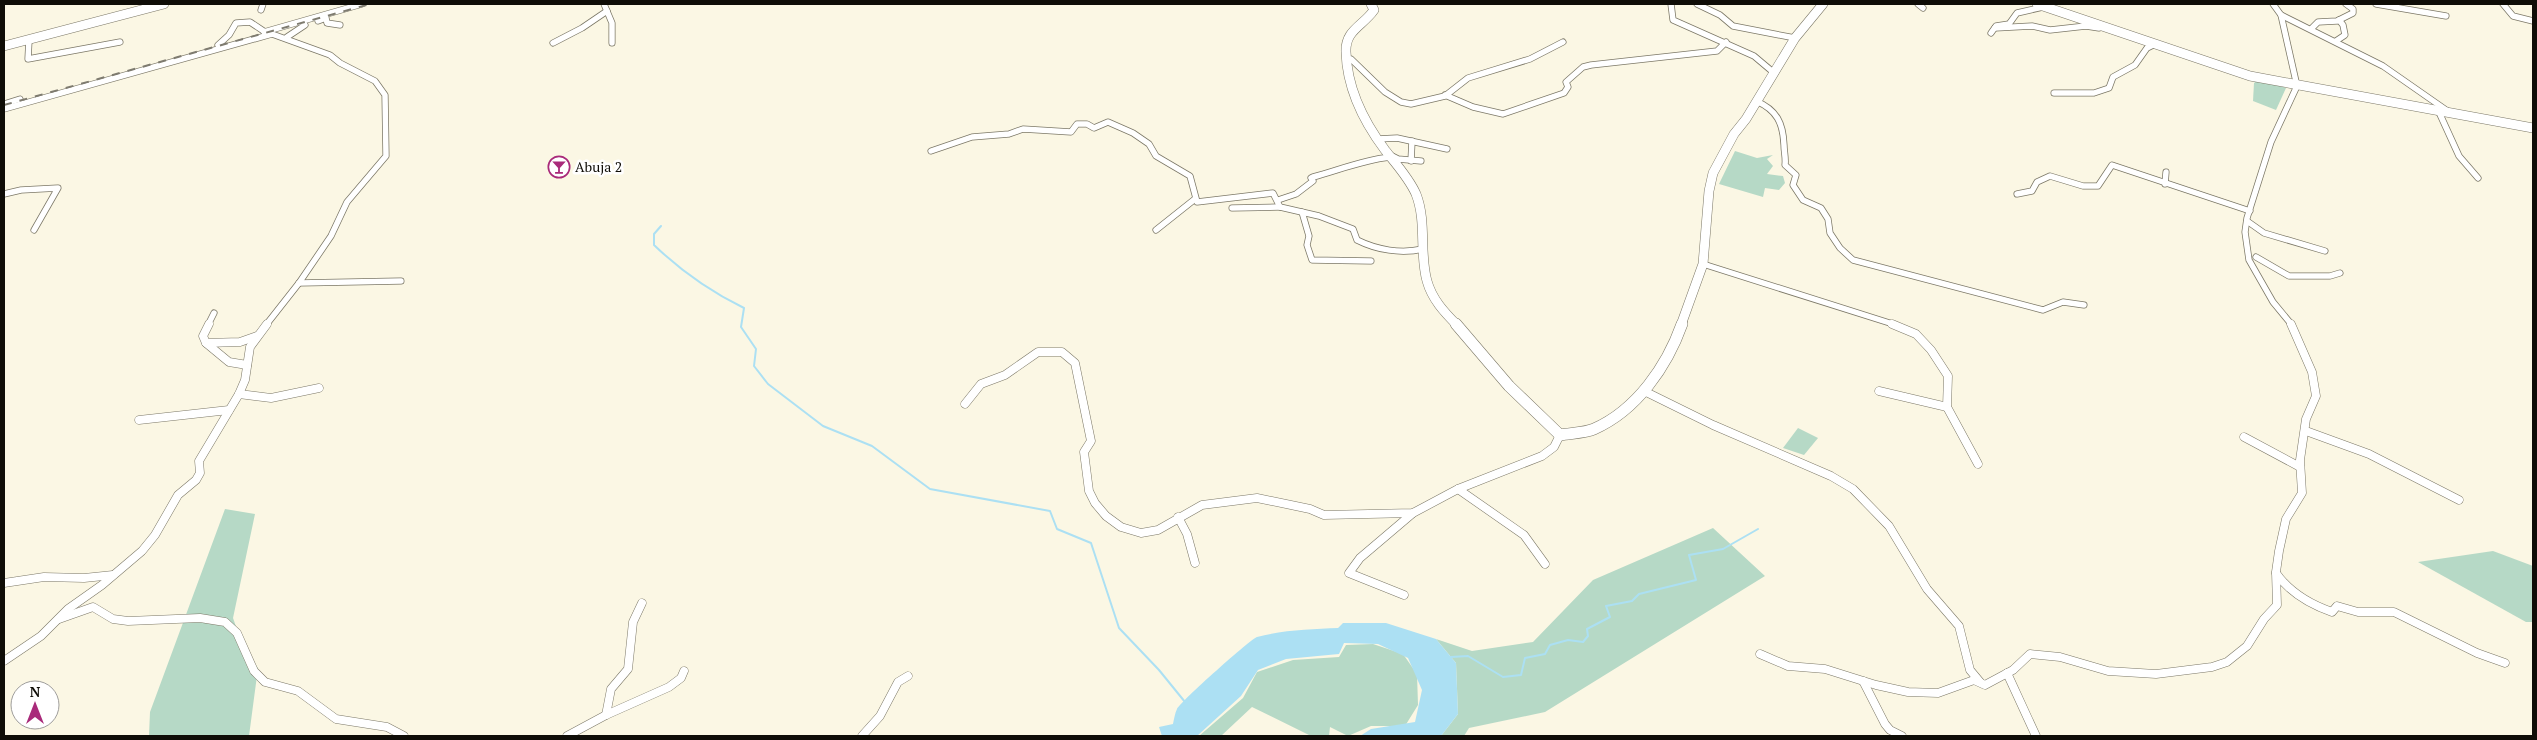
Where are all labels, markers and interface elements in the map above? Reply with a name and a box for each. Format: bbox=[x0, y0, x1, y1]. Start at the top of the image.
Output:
bar icon: Abuja 2 bbox=[547, 155, 571, 179]
place label: Abuja 2 bbox=[575, 157, 622, 176]
north arrow bbox=[10, 680, 60, 730]
text: N bbox=[30, 682, 41, 701]

